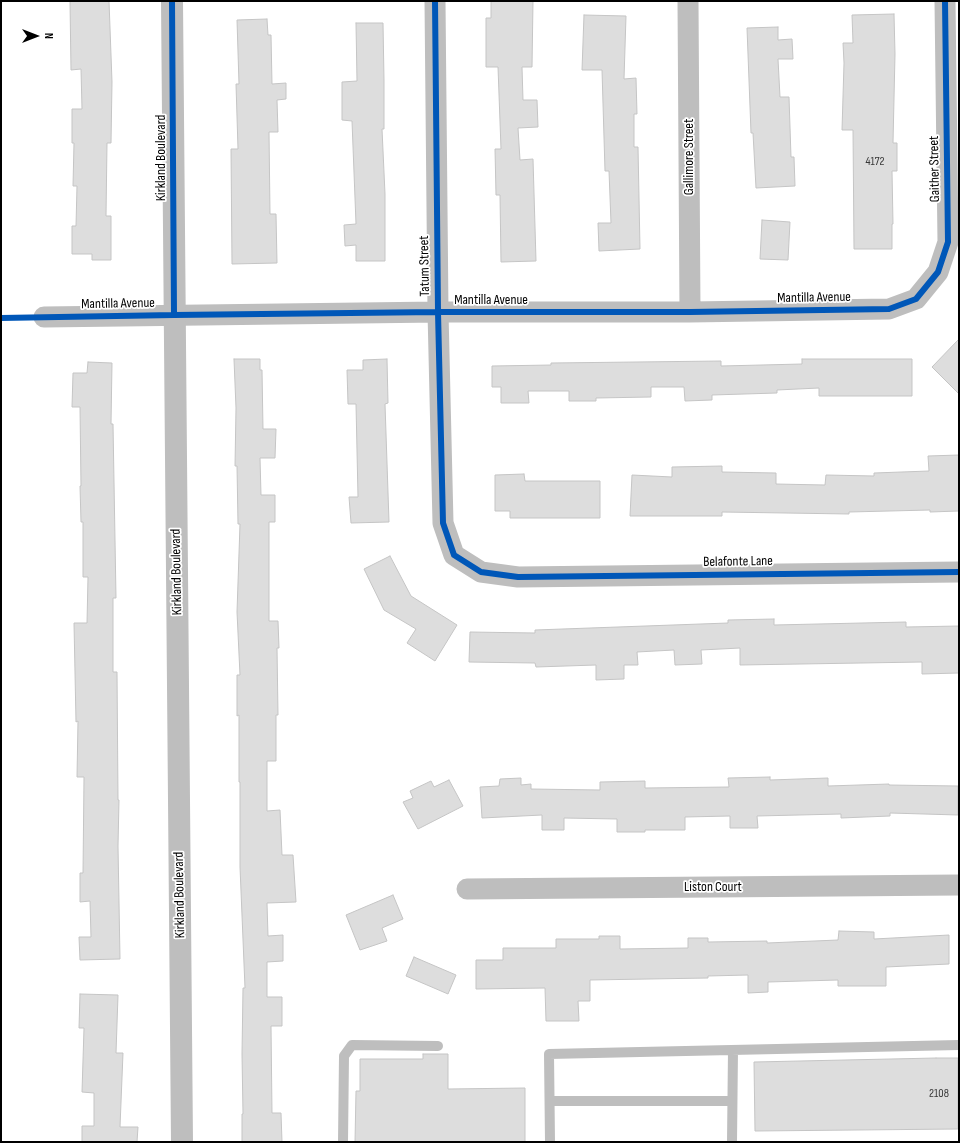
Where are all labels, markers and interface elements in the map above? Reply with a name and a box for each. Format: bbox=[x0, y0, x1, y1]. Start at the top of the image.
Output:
north arrow bbox=[16, 16, 56, 56]
text: N bbox=[42, 33, 55, 39]
street label: Kirkland Boulevard bbox=[153, 115, 169, 201]
street label: Gallimore Street bbox=[681, 119, 697, 195]
street label: Gaither Street bbox=[926, 136, 944, 202]
house number: 4172 bbox=[866, 155, 884, 169]
street label: Tatum Street bbox=[416, 235, 434, 297]
street label: Mantilla Avenue bbox=[777, 289, 851, 307]
street label: Mantilla Avenue bbox=[454, 292, 528, 308]
street label: Mantilla Avenue bbox=[81, 295, 155, 313]
street label: Kirkland Boulevard bbox=[168, 529, 186, 615]
street label: Belafonte Lane bbox=[703, 553, 773, 571]
street label: Kirkland Boulevard bbox=[171, 852, 189, 938]
street label: Liston Court bbox=[684, 879, 742, 895]
house number: 2108 bbox=[929, 1087, 949, 1101]

